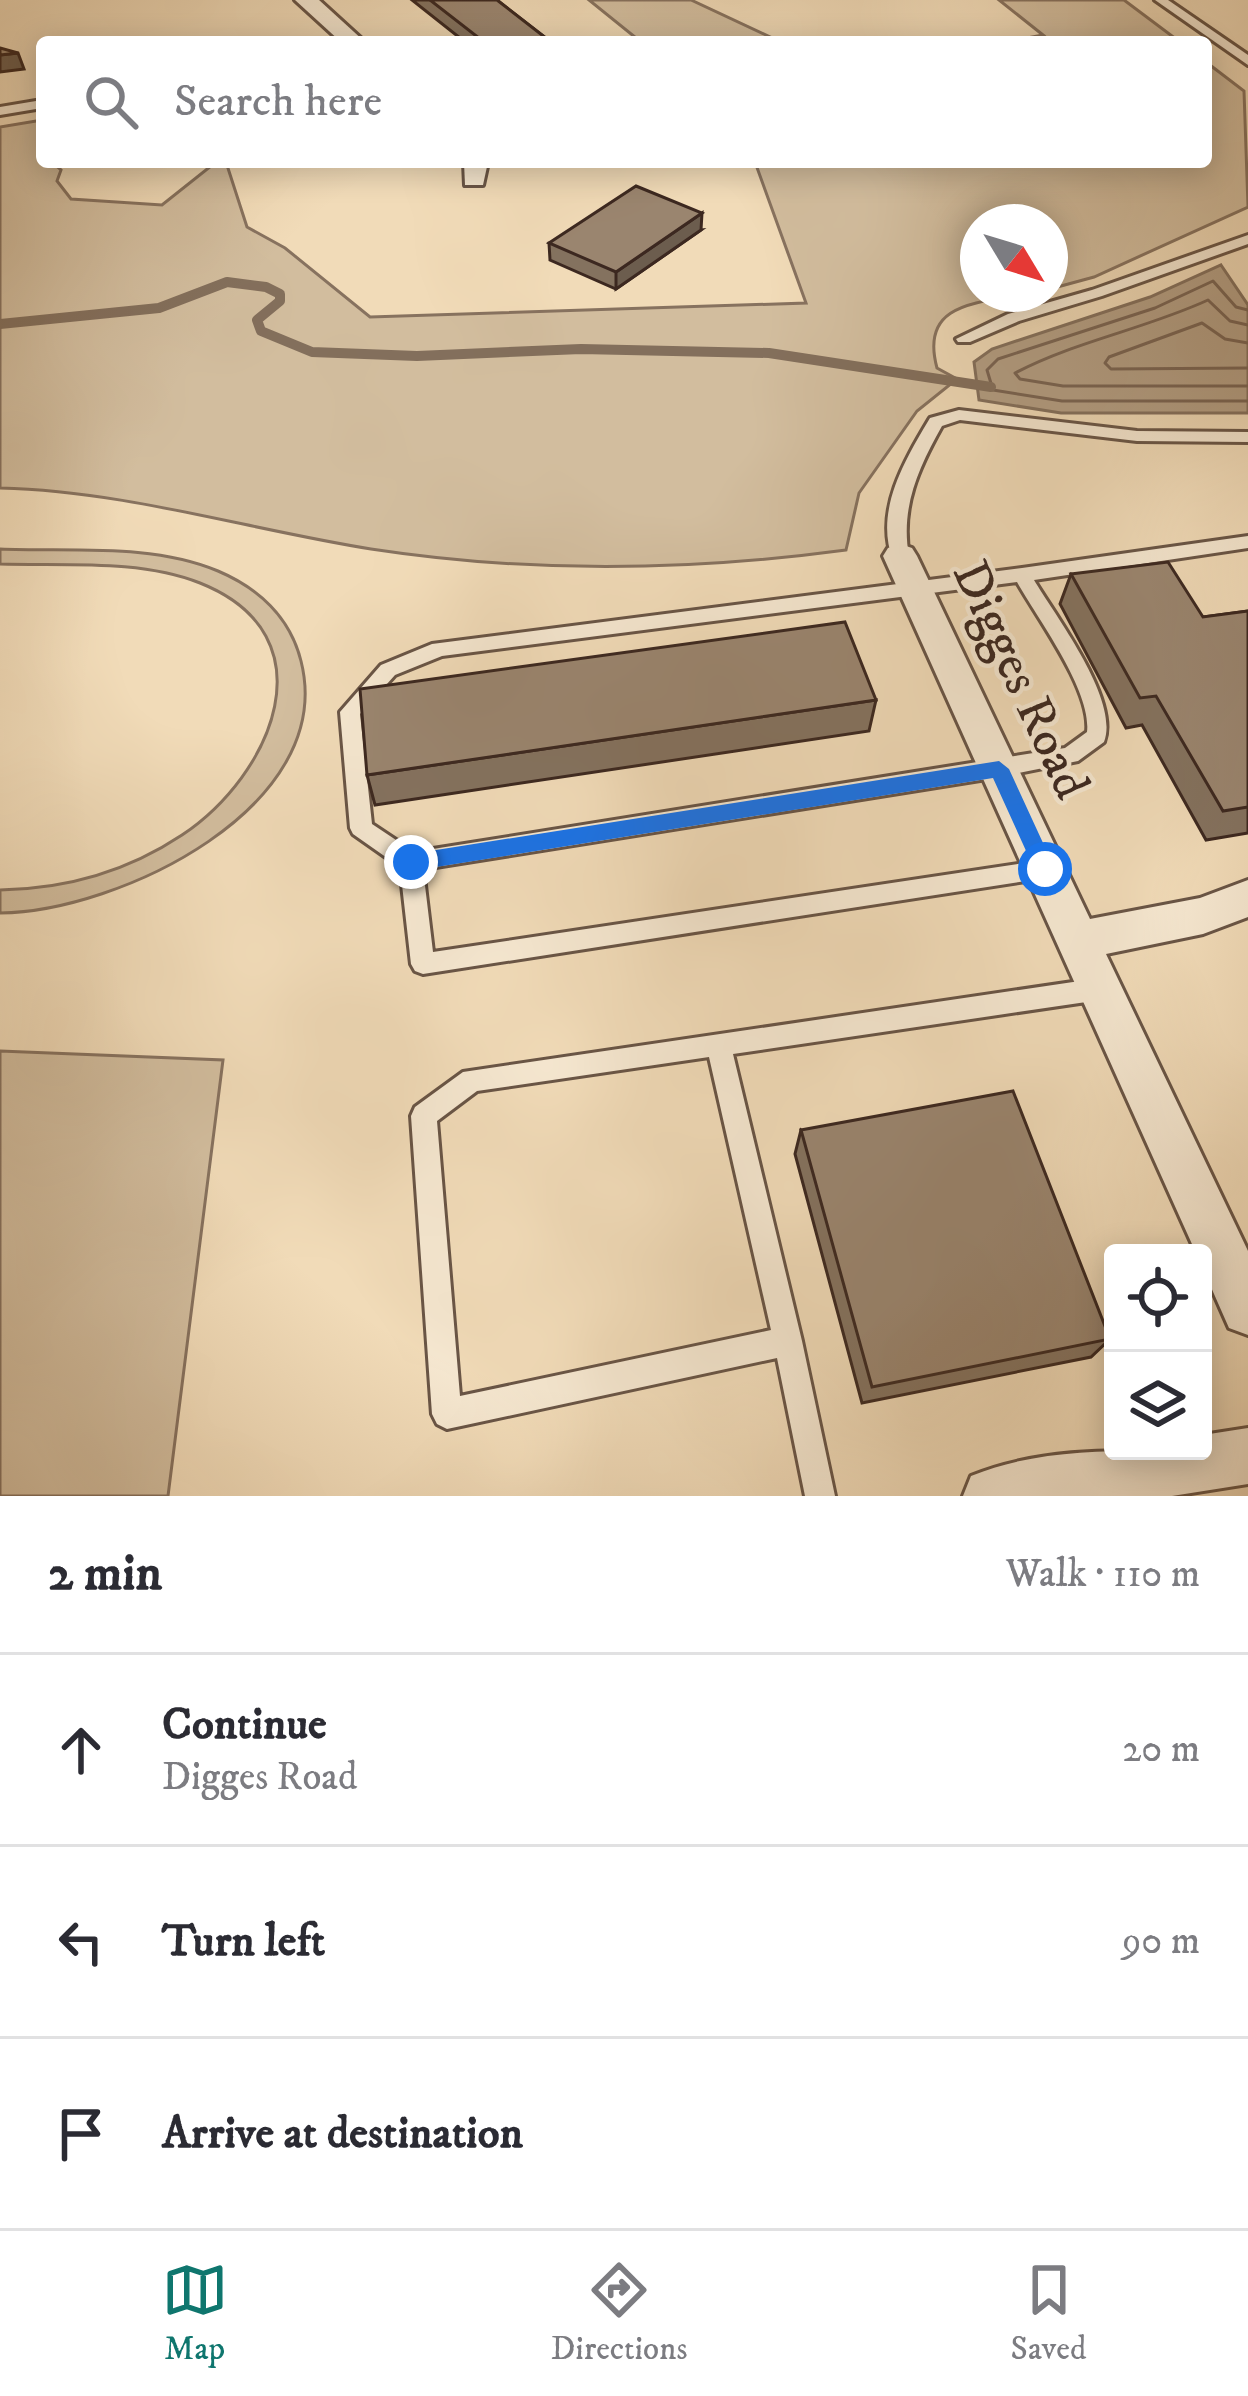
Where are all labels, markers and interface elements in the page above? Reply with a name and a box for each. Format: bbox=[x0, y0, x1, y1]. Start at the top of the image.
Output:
search box bbox=[36, 36, 1212, 168]
icon: search bbox=[78, 69, 144, 135]
text: Search here bbox=[174, 74, 382, 130]
north arrow bbox=[960, 204, 1068, 312]
street label: Digges Road bbox=[937, 551, 1103, 810]
route end bbox=[384, 835, 438, 889]
route start bbox=[1018, 842, 1072, 896]
map controls bbox=[1104, 1244, 1212, 1460]
button: locate bbox=[1104, 1244, 1212, 1352]
button: layers bbox=[1104, 1352, 1212, 1460]
text: 2 min bbox=[48, 1542, 162, 1606]
text: Walk · 110 m bbox=[1006, 1550, 1200, 1599]
text: Continue bbox=[162, 1697, 327, 1753]
icon: ahead bbox=[48, 1717, 114, 1783]
text: 20 m bbox=[1122, 1725, 1200, 1774]
text: Digges Road bbox=[162, 1753, 357, 1802]
icon: left bbox=[48, 1909, 114, 1975]
text: Turn left bbox=[162, 1914, 325, 1970]
text: 90 m bbox=[1122, 1917, 1200, 1966]
icon: arrive bbox=[48, 2101, 114, 2167]
text: Arrive at destination bbox=[162, 2106, 523, 2162]
tab: Map bbox=[162, 2257, 228, 2370]
tab: Directions bbox=[551, 2257, 687, 2370]
tab: Saved bbox=[1011, 2257, 1086, 2370]

